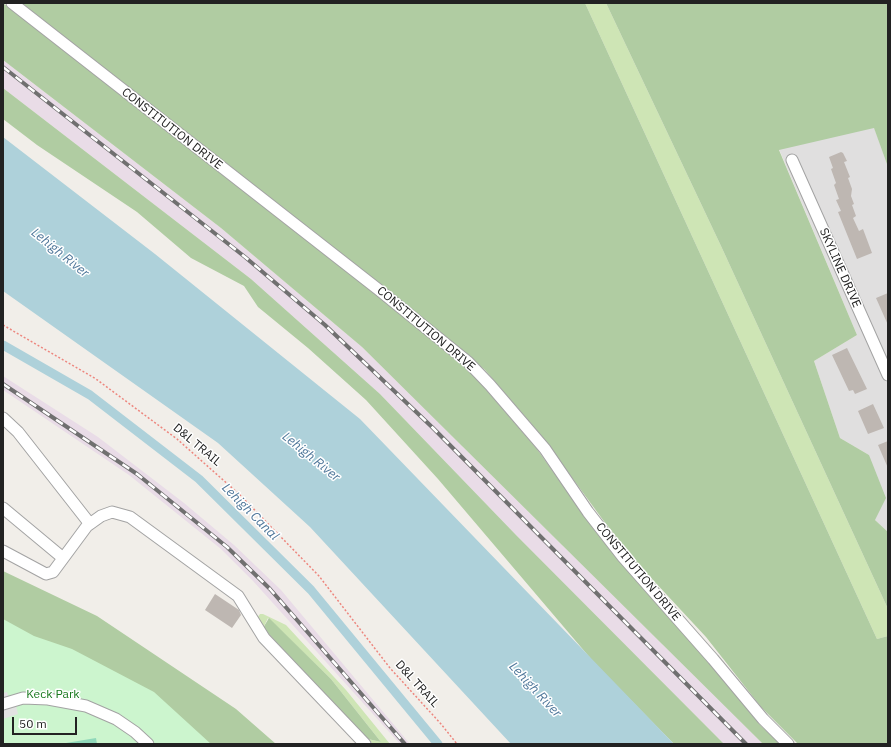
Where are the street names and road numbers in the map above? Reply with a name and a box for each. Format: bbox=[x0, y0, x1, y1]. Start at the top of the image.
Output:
street label: CONSTITUTION DRIVE bbox=[119, 85, 225, 173]
street label: SKYLINE DRIVE bbox=[816, 226, 864, 310]
street label: CONSTITUTION DRIVE bbox=[374, 284, 478, 374]
street label: D&L TRAIL bbox=[170, 421, 224, 469]
street label: CONSTITUTION DRIVE bbox=[593, 520, 683, 624]
street label: D&L TRAIL bbox=[392, 658, 442, 710]

